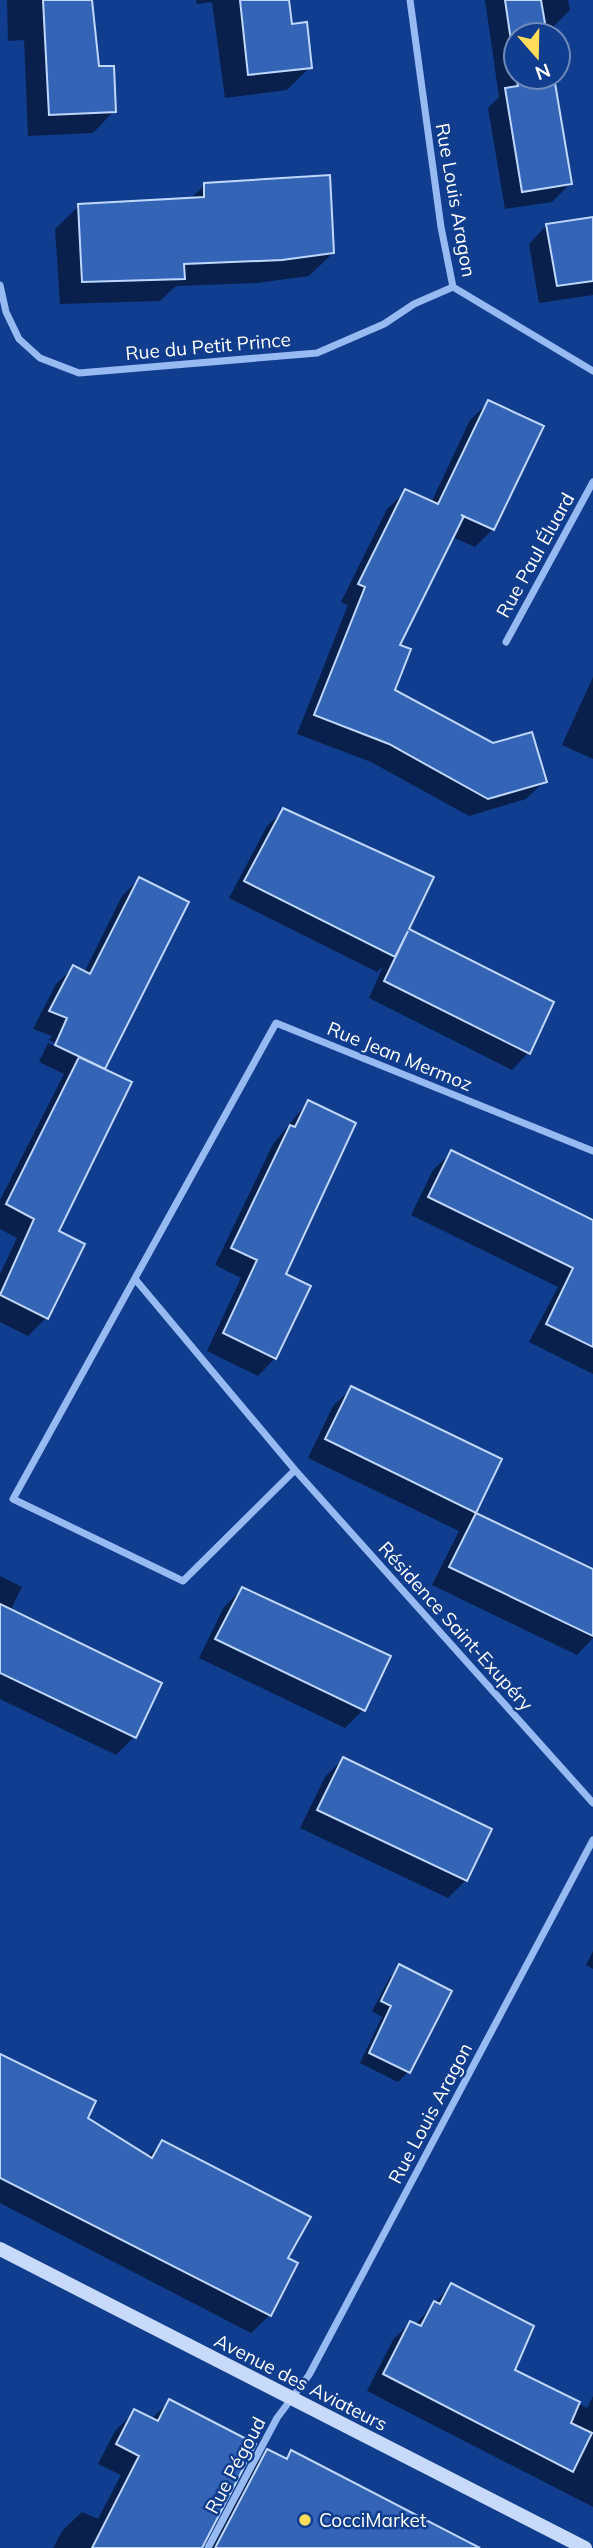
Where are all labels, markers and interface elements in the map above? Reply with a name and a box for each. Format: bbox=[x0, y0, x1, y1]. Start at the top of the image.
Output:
north arrow bbox=[502, 21, 572, 91]
text: N bbox=[532, 58, 554, 86]
street label: Rue Louis Aragon bbox=[431, 121, 481, 279]
street label: Rue du Petit Prince bbox=[124, 327, 292, 365]
street label: Rue Paul Éluard bbox=[491, 488, 579, 622]
street label: Rue Jean Mermoz bbox=[324, 1016, 476, 1096]
street label: Résidence Saint-Exupéry bbox=[374, 1536, 538, 1716]
street label: Rue Louis Aragon bbox=[383, 2038, 477, 2188]
street label: Avenue des Aviateurs bbox=[211, 2328, 391, 2436]
street label: Rue Pégoud bbox=[199, 2412, 271, 2518]
place label: CocciMarket bbox=[319, 2508, 427, 2532]
marker: CocciMarket bbox=[297, 2512, 313, 2528]

